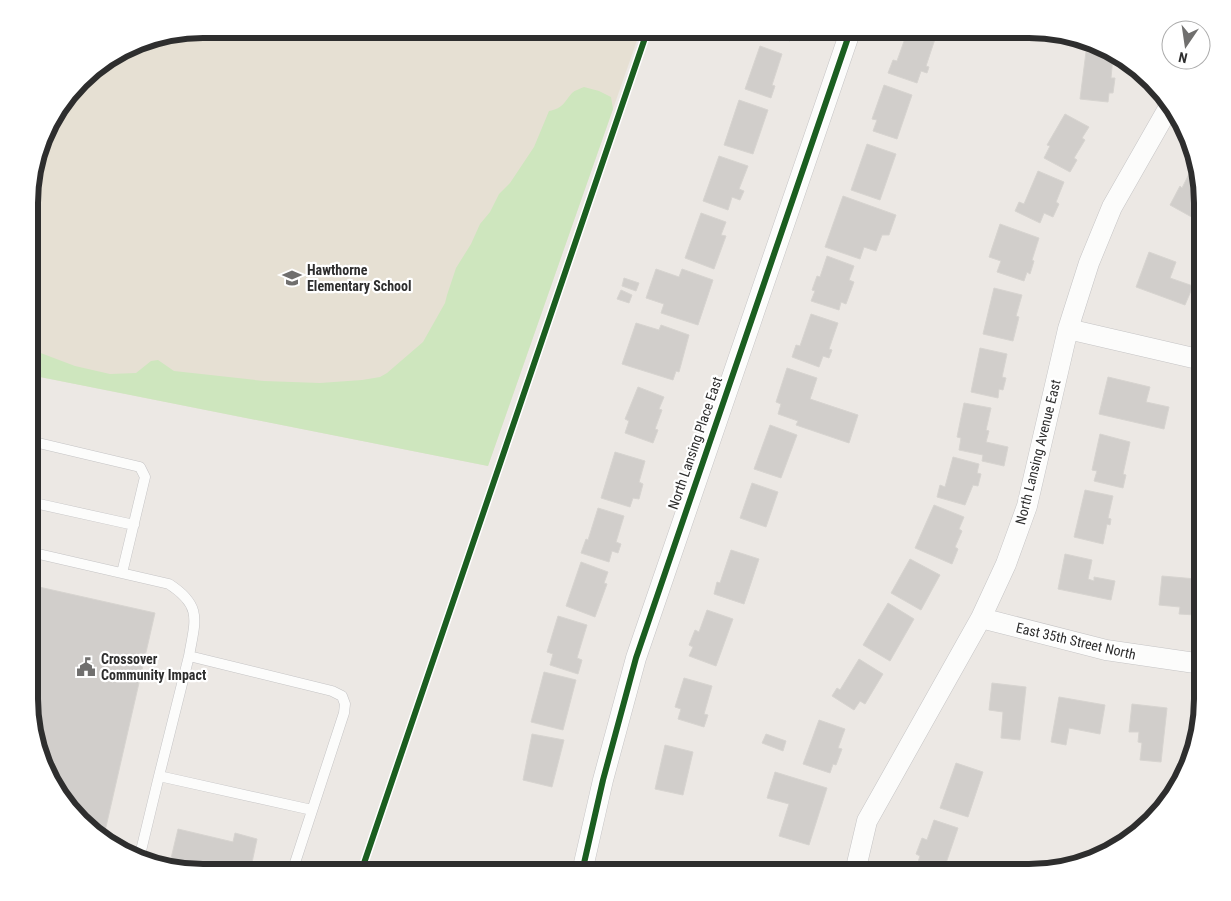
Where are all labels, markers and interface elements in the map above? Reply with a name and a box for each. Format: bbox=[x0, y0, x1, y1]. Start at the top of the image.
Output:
north arrow bbox=[1161, 20, 1211, 70]
text: N bbox=[1177, 49, 1189, 66]
place label: Hawthorne Elementary School bbox=[307, 262, 412, 294]
school or university icon: Hawthorne Elementary School bbox=[281, 267, 303, 289]
street label: North Lansing Place East bbox=[665, 375, 725, 511]
street label: North Lansing Avenue East bbox=[1012, 378, 1064, 526]
street label: East 35th Street North bbox=[1014, 619, 1138, 663]
place label: Crossover Community Impact bbox=[101, 651, 206, 683]
public building icon: Crossover Community Impact bbox=[75, 656, 97, 678]

